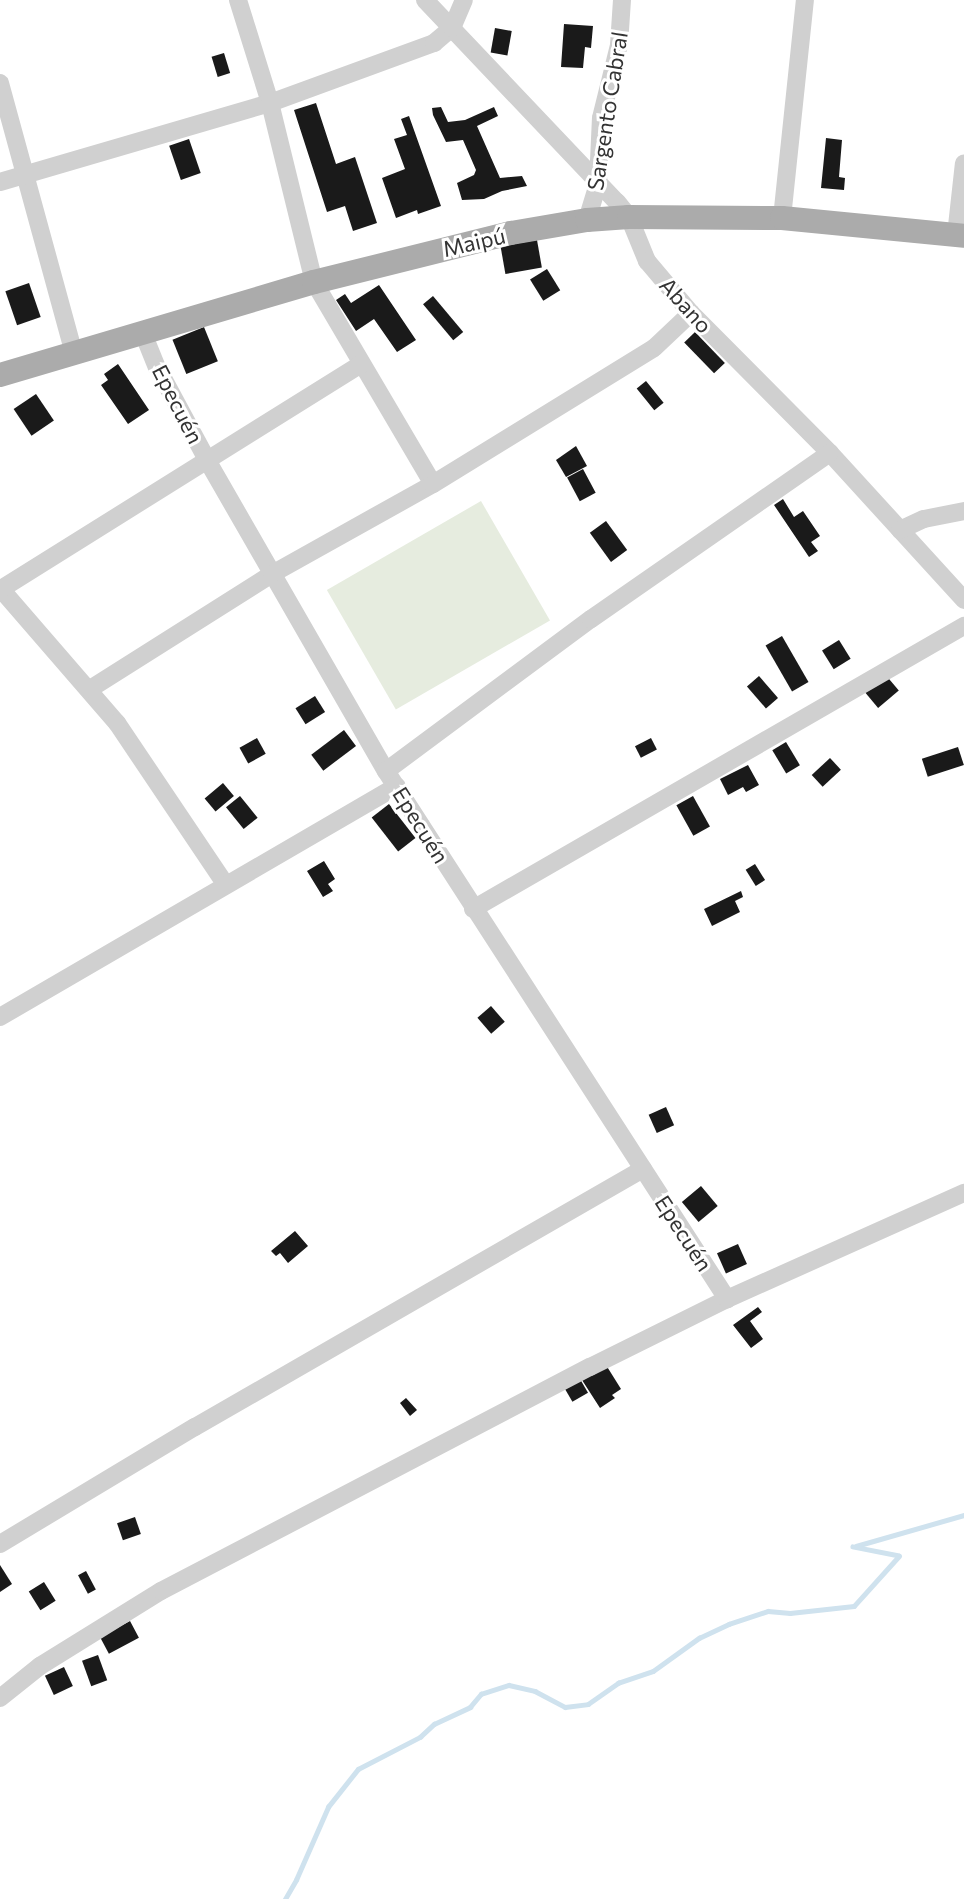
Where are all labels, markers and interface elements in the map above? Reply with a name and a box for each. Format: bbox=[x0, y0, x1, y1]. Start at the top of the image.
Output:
street label: Sargento Cabral bbox=[581, 30, 633, 192]
street label: Maipú bbox=[440, 222, 508, 262]
street label: Abano bbox=[654, 272, 718, 338]
street label: Epecuén bbox=[147, 360, 209, 448]
street label: Epecuén bbox=[387, 782, 455, 868]
street label: Epecuén bbox=[650, 1190, 718, 1276]

